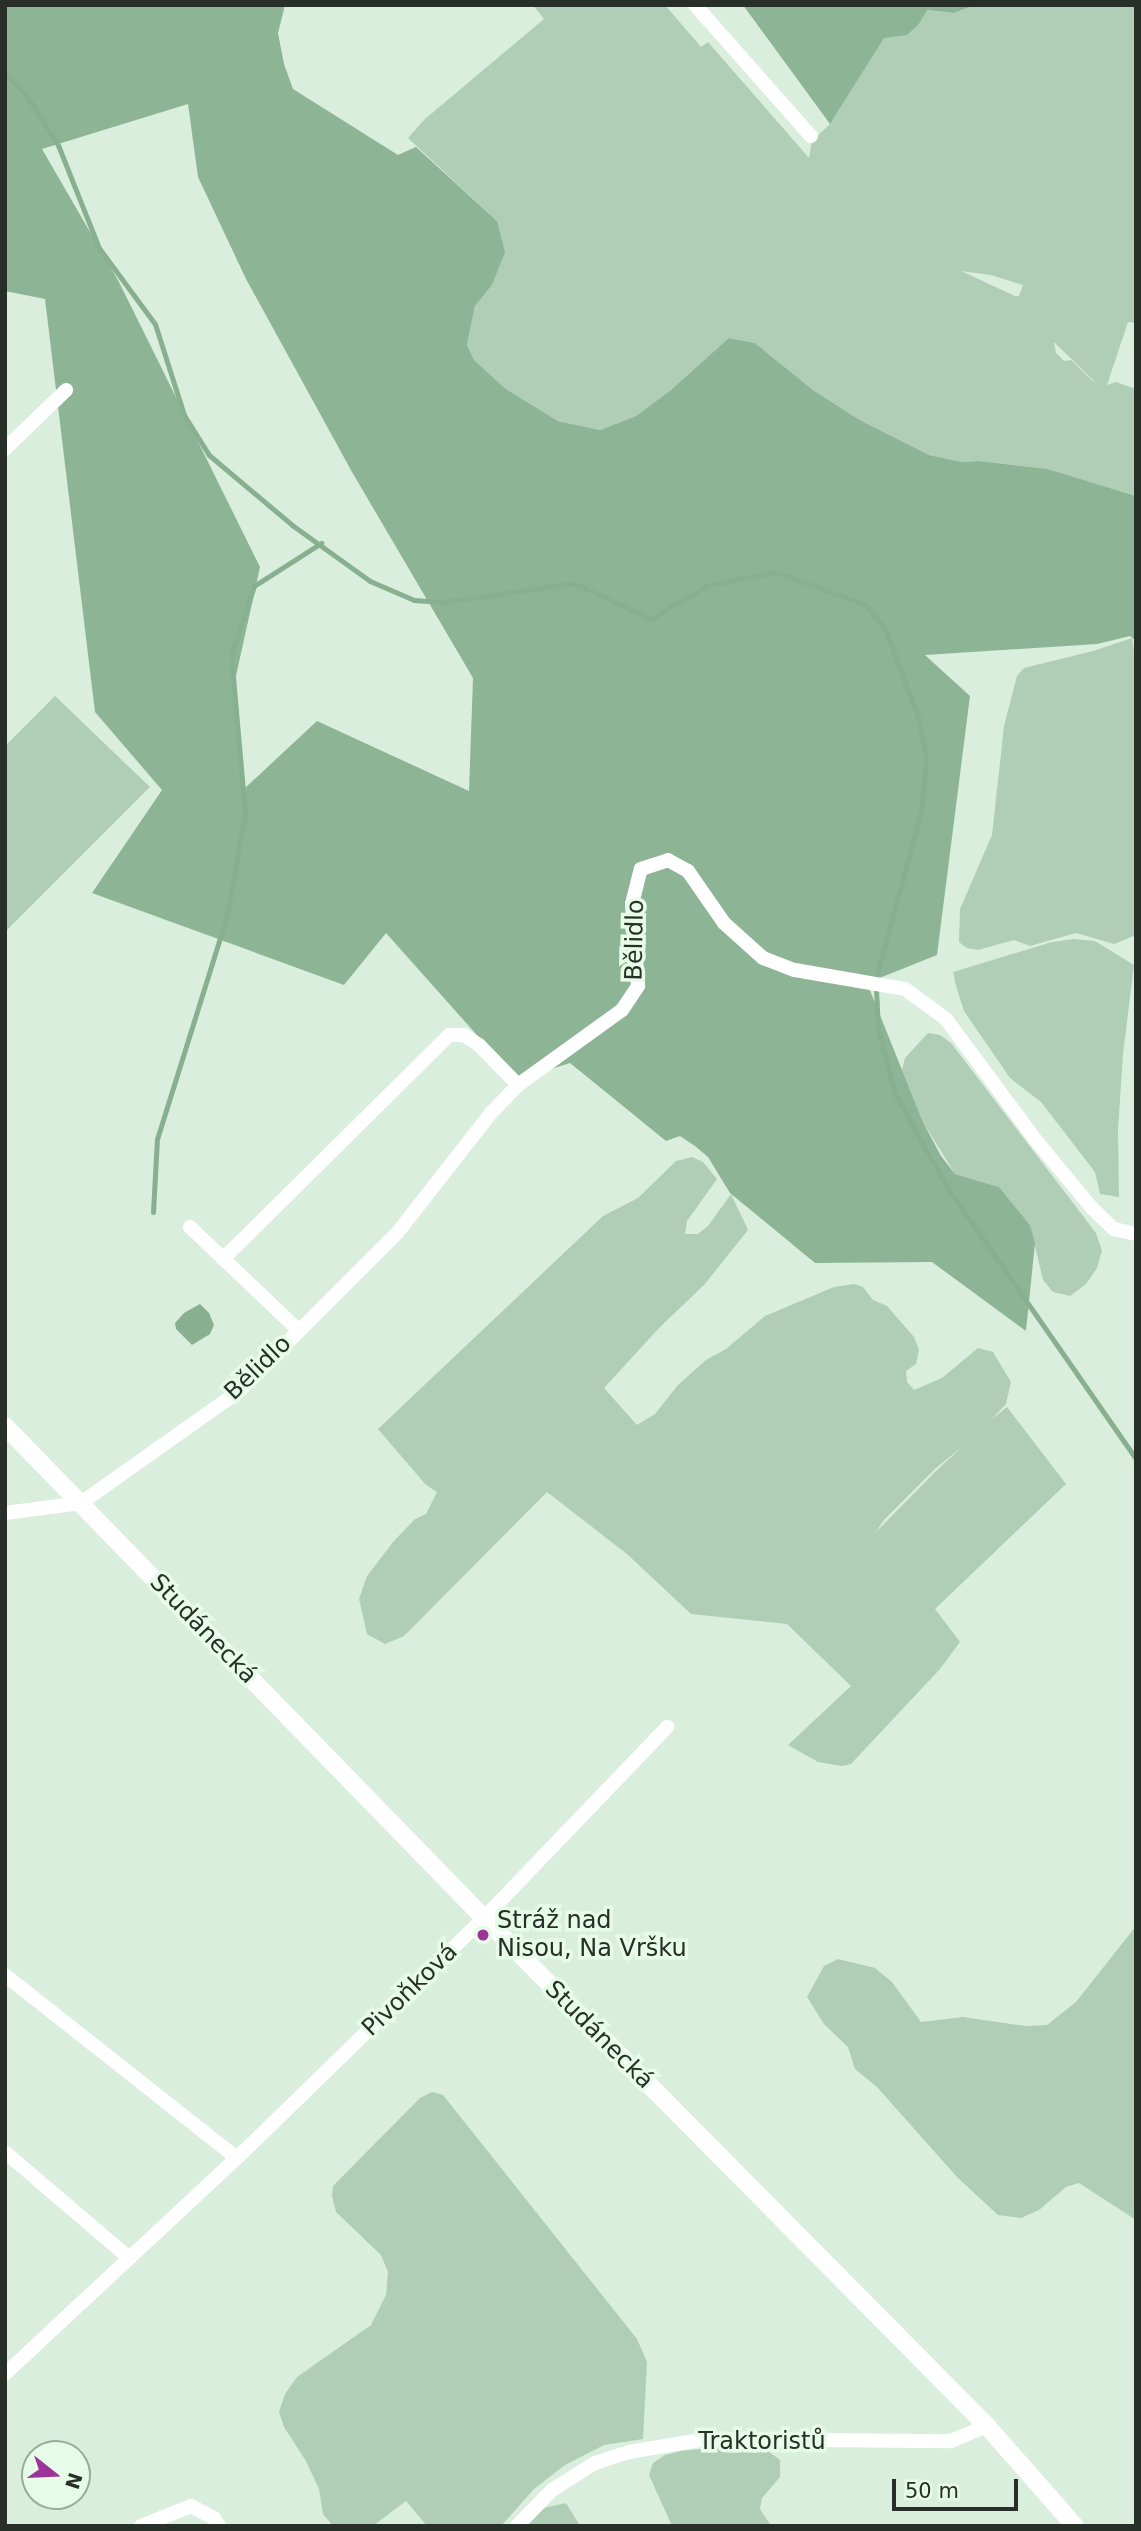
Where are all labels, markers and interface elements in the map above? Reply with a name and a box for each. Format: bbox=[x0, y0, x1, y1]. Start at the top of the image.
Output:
street label: Bělidlo bbox=[620, 899, 650, 981]
street label: Bělidlo bbox=[219, 1329, 297, 1407]
street label: Studánecká bbox=[144, 1568, 262, 1690]
place label: Stráž nad Nisou, Na Vršku bbox=[497, 1907, 687, 1963]
marker: Stráž nad Nisou, Na Vršku bbox=[475, 1927, 491, 1943]
street label: Pivoňková bbox=[356, 1937, 464, 2043]
street label: Studánecká bbox=[539, 1975, 659, 2095]
street label: Traktoristů bbox=[698, 2428, 826, 2456]
north arrow bbox=[21, 2440, 91, 2510]
scale bar bbox=[896, 2464, 1022, 2508]
text: N bbox=[61, 2470, 87, 2492]
text: 50 m bbox=[905, 2479, 959, 2503]

